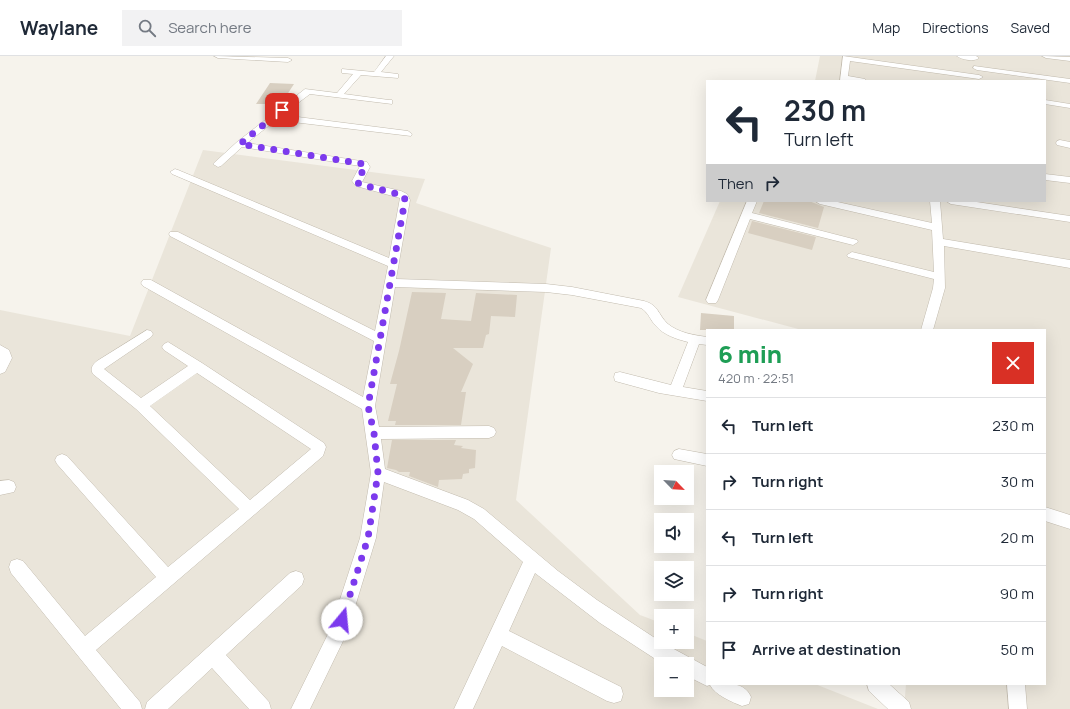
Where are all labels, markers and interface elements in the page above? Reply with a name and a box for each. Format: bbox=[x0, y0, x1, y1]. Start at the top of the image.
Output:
search box bbox=[122, 10, 402, 46]
text: Waylane bbox=[20, 15, 98, 41]
icon: search bbox=[136, 17, 158, 39]
text: Search here bbox=[168, 17, 252, 38]
text: Map bbox=[872, 18, 900, 37]
text: Directions bbox=[922, 18, 989, 37]
text: Saved bbox=[1011, 18, 1050, 37]
text: 230 m bbox=[784, 91, 866, 129]
pin bbox=[265, 93, 299, 127]
icon: left bbox=[718, 96, 770, 148]
icon: arrive bbox=[271, 99, 293, 121]
text: Turn left bbox=[784, 127, 854, 151]
icon: right bbox=[761, 172, 783, 194]
text: Then bbox=[718, 173, 753, 194]
text: 6 min bbox=[718, 337, 782, 370]
button: close bbox=[992, 342, 1034, 384]
text: 420 m · 22:51 bbox=[718, 369, 794, 387]
icon: left bbox=[718, 415, 740, 437]
text: Turn left bbox=[752, 415, 814, 436]
text: 230 m bbox=[992, 415, 1034, 436]
north arrow bbox=[654, 465, 694, 505]
map controls bbox=[654, 465, 694, 697]
icon: right bbox=[718, 471, 740, 493]
text: Turn right bbox=[752, 471, 823, 492]
text: 30 m bbox=[1001, 471, 1034, 492]
button: sound bbox=[654, 513, 694, 553]
icon: left bbox=[718, 527, 740, 549]
text: Turn left bbox=[752, 527, 814, 548]
text: 20 m bbox=[1001, 527, 1034, 548]
button: layers bbox=[654, 561, 694, 601]
icon: right bbox=[718, 583, 740, 605]
text: Turn right bbox=[752, 583, 823, 604]
text: 90 m bbox=[1000, 583, 1034, 604]
position arrow bbox=[321, 599, 363, 641]
button: + bbox=[654, 609, 694, 649]
icon: arrive bbox=[718, 639, 740, 661]
text: Arrive at destination bbox=[752, 639, 901, 660]
text: 50 m bbox=[1000, 639, 1034, 660]
button: − bbox=[654, 657, 694, 697]

